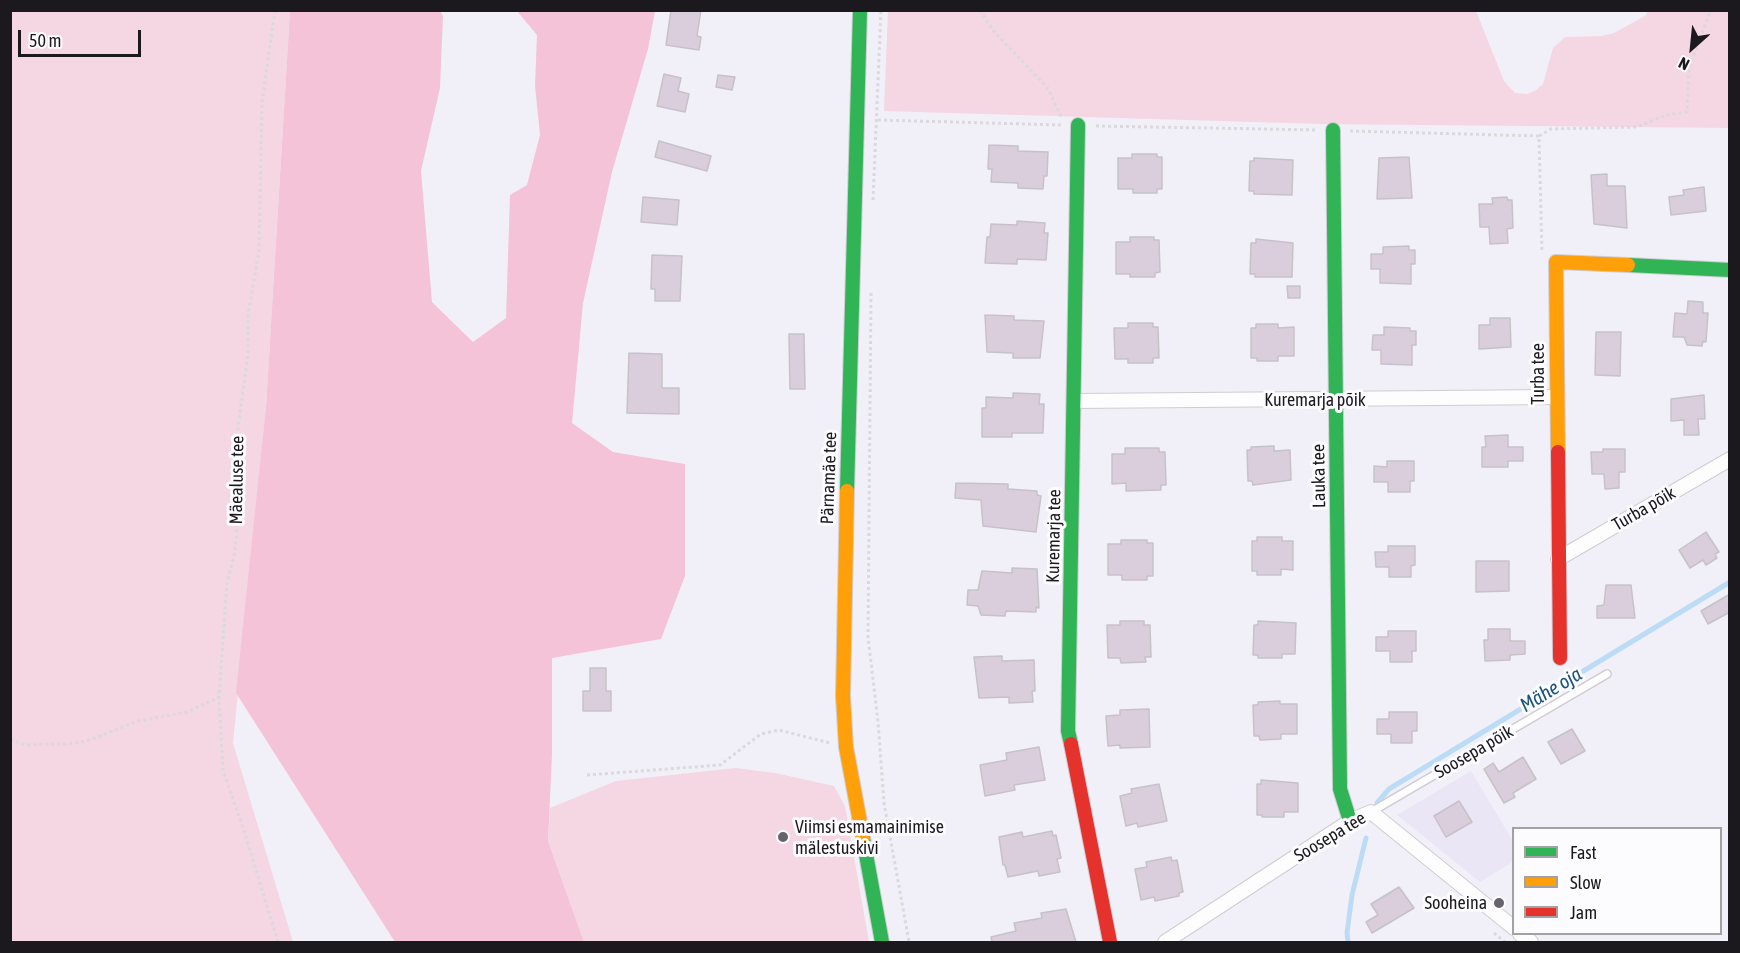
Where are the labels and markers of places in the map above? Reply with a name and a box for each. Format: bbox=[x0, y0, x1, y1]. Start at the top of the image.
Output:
place label: Viimsi esmamainimise mälestuskivi bbox=[795, 816, 944, 858]
marker: Viimsi esmamainimise mälestuskivi bbox=[776, 830, 790, 844]
place label: Sooheina bbox=[1424, 892, 1487, 914]
marker: Sooheina bbox=[1492, 896, 1506, 910]

